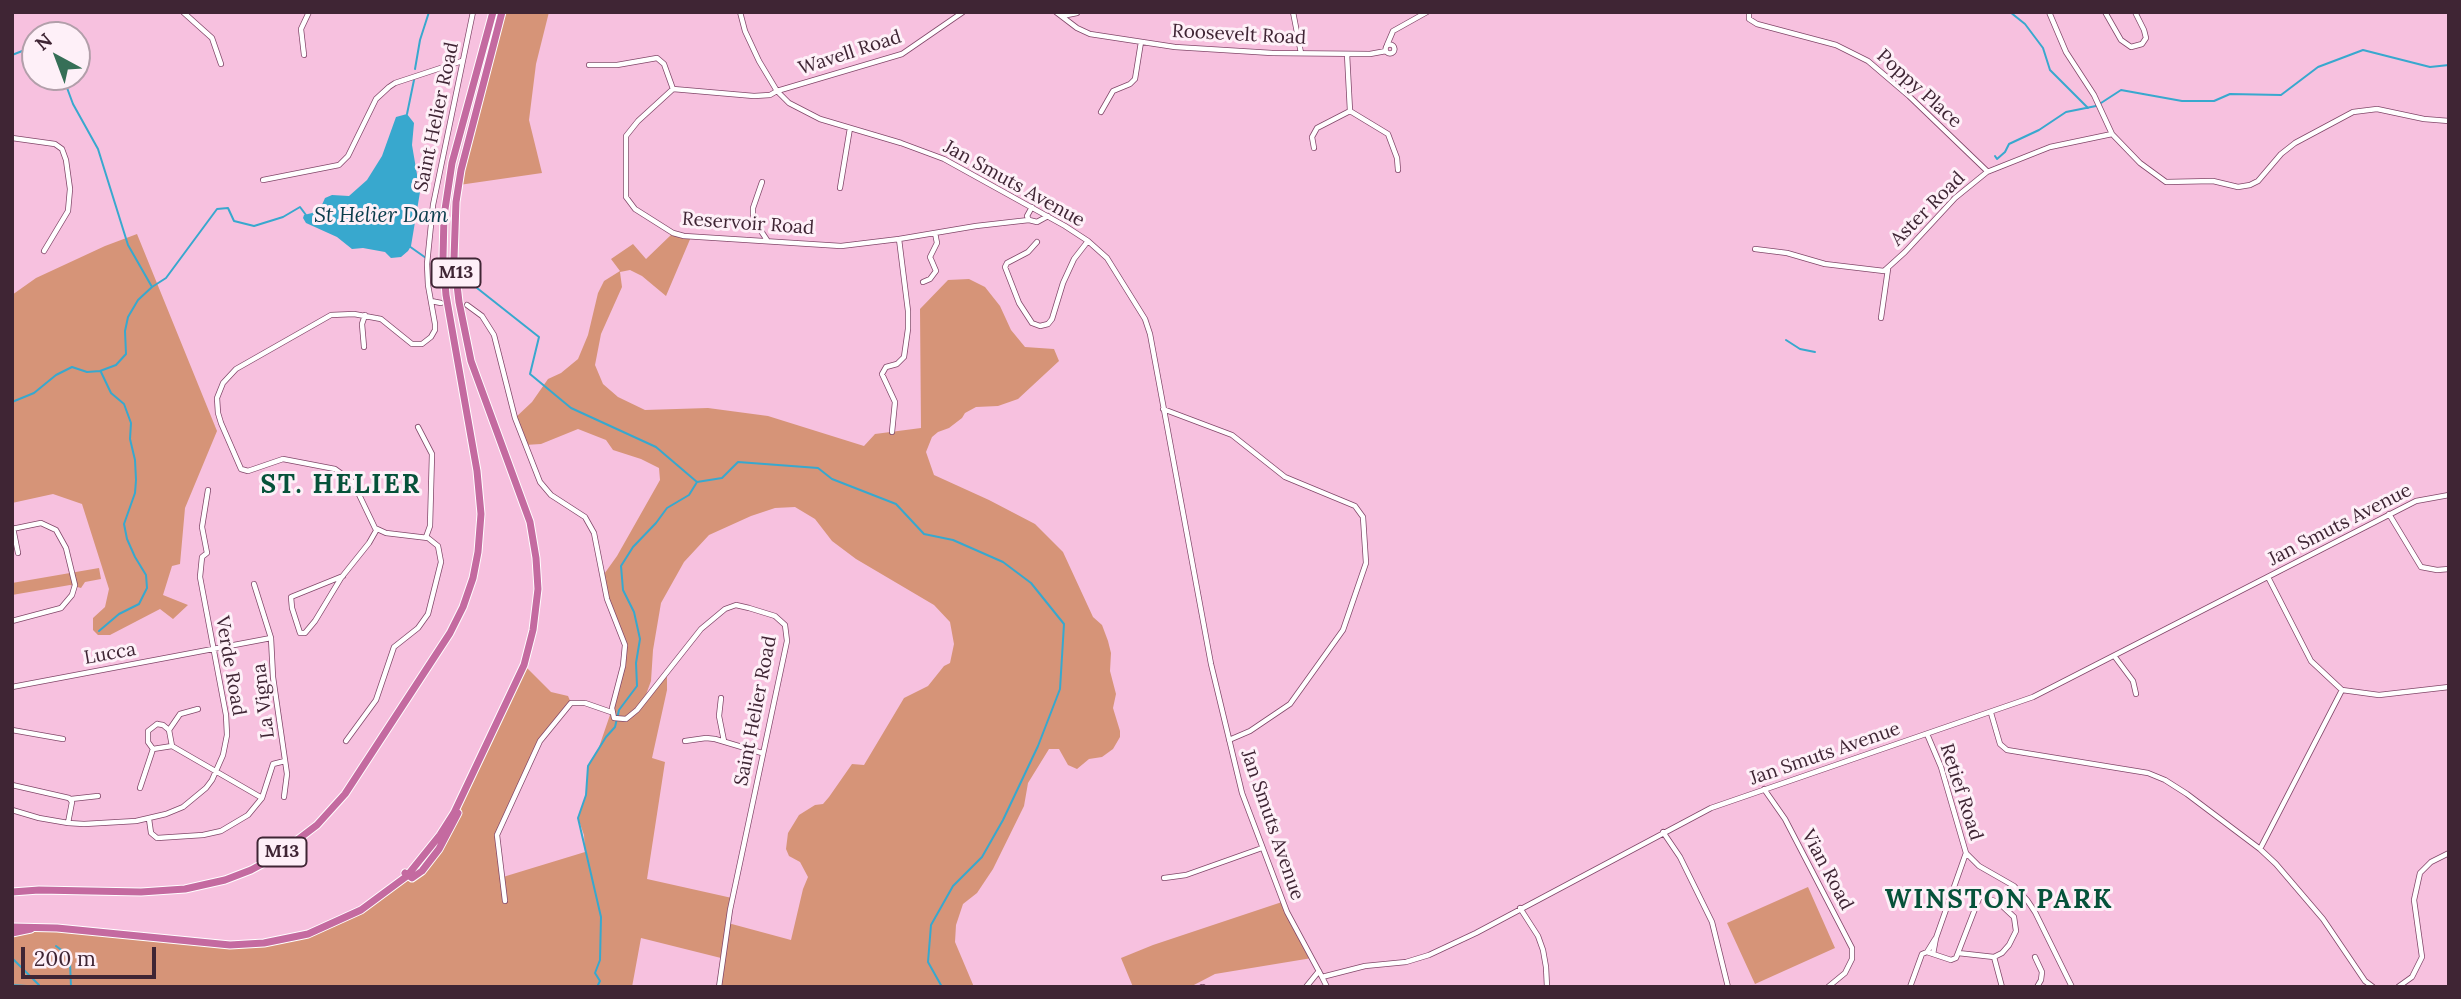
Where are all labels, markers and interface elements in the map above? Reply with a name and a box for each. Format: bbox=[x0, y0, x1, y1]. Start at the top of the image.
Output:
street label: Roosevelt Road bbox=[1171, 20, 1307, 50]
north arrow bbox=[21, 21, 91, 91]
street label: Wavell Road bbox=[796, 26, 904, 80]
text: N bbox=[30, 28, 57, 56]
street label: Saint Helier Road bbox=[410, 40, 464, 194]
street label: Poppy Place bbox=[1872, 45, 1966, 133]
street label: Jan Smuts Avenue bbox=[939, 136, 1089, 232]
street label: Aster Road bbox=[1886, 167, 1970, 251]
water label: St Helier Dam bbox=[314, 203, 448, 229]
street label: Reservoir Road bbox=[681, 208, 815, 240]
road number: M13 bbox=[432, 258, 480, 288]
district label: ST. HELIER bbox=[262, 470, 420, 502]
street label: Jan Smuts Avenue bbox=[2265, 479, 2415, 571]
street label: Verde Road bbox=[210, 614, 250, 718]
street label: Saint Helier Road bbox=[730, 634, 782, 788]
street label: Lucca bbox=[82, 638, 138, 670]
street label: La Vigna bbox=[248, 662, 280, 740]
street label: Jan Smuts Avenue bbox=[1747, 718, 1903, 790]
street label: Retief Road bbox=[1935, 741, 1987, 843]
street label: Jan Smuts Avenue bbox=[1236, 747, 1308, 903]
street label: Vian Road bbox=[1796, 826, 1858, 914]
road number: M13 bbox=[258, 838, 306, 866]
district label: WINSTON PARK bbox=[1886, 885, 2112, 917]
scale bar bbox=[24, 932, 159, 976]
text: 200 m bbox=[34, 945, 96, 972]

